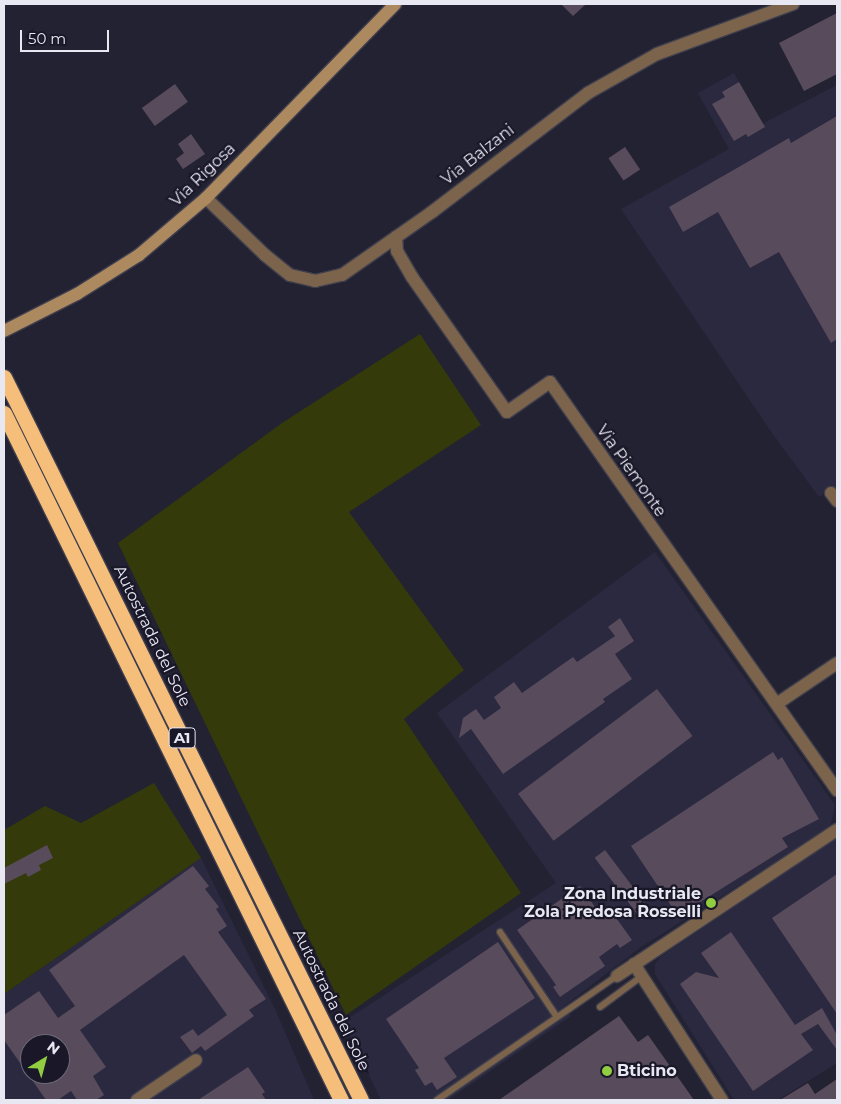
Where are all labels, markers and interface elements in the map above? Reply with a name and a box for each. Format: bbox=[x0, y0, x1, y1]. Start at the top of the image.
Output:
scale bar bbox=[22, 20, 111, 52]
text: 50 m bbox=[28, 29, 66, 48]
street label: Via Balzani bbox=[438, 121, 518, 189]
street label: Via Rigosa bbox=[167, 139, 239, 211]
street label: Via Piemonte bbox=[592, 421, 670, 521]
street label: Autostrada del Sole bbox=[109, 562, 195, 710]
road number: A1 bbox=[168, 726, 196, 750]
place label: Zona Industriale Zola Predosa Rosselli bbox=[524, 884, 701, 922]
marker: Zona Industriale Zola Predosa Rosselli bbox=[705, 897, 717, 909]
street label: Autostrada del Sole bbox=[288, 926, 374, 1074]
north arrow bbox=[20, 1034, 70, 1084]
text: N bbox=[43, 1037, 63, 1058]
place label: Bticino bbox=[617, 1061, 677, 1081]
marker: Bticino bbox=[601, 1065, 613, 1077]

